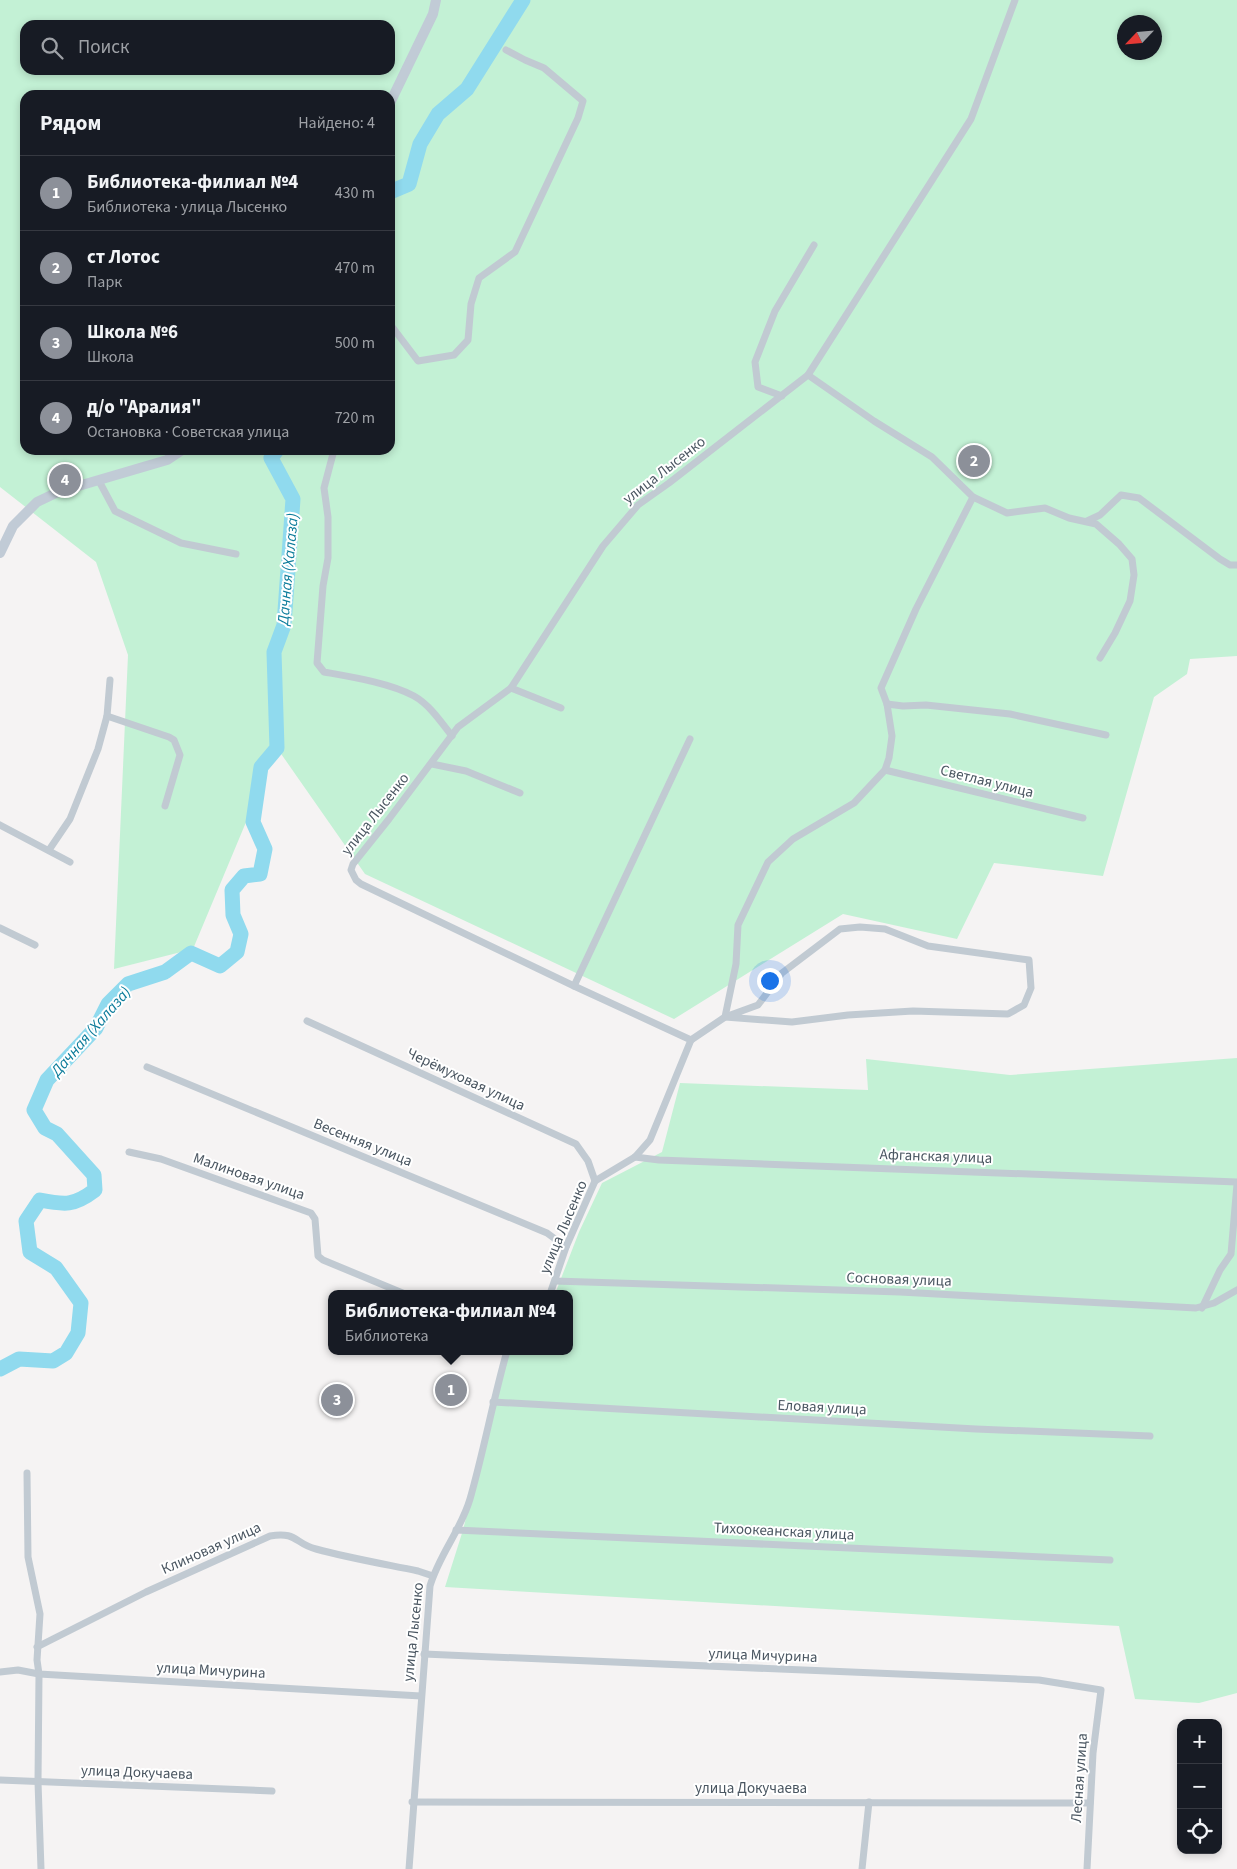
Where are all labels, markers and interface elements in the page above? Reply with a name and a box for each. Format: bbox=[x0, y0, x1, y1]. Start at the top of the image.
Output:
north arrow bbox=[1117, 15, 1162, 60]
search box bbox=[20, 20, 395, 75]
icon: search bbox=[38, 34, 66, 62]
text: Поиск bbox=[78, 34, 129, 61]
text: Рядом bbox=[40, 108, 101, 138]
text: Найдено: 4 bbox=[298, 112, 375, 134]
text: Библиотека-филиал №4 bbox=[87, 169, 298, 196]
text: 1 bbox=[52, 182, 60, 204]
text: 430 m bbox=[335, 182, 375, 204]
text: Библиотека · улица Лысенко bbox=[87, 196, 287, 218]
text: ст Лотос bbox=[87, 244, 160, 271]
text: 2 bbox=[52, 257, 60, 279]
text: 470 m bbox=[335, 257, 375, 279]
text: Парк bbox=[87, 271, 122, 293]
text: Школа №6 bbox=[87, 319, 178, 346]
text: 3 bbox=[52, 332, 60, 354]
text: 500 m bbox=[335, 332, 375, 354]
text: Школа bbox=[87, 346, 134, 368]
text: д/о "Аралия" bbox=[87, 394, 202, 421]
text: 4 bbox=[52, 407, 60, 429]
text: 720 m bbox=[335, 407, 375, 429]
text: Остановка · Советская улица bbox=[87, 421, 289, 443]
street label: улица Лысенко bbox=[619, 431, 710, 509]
pin: 2 bbox=[958, 442, 990, 480]
pin: 4 bbox=[49, 461, 81, 499]
water label: Дачная (Халаза) bbox=[272, 512, 304, 627]
street label: Светлая улица bbox=[938, 760, 1036, 803]
street label: улица Лысенко bbox=[336, 769, 414, 860]
your location bbox=[757, 968, 783, 994]
water label: Дачная (Халаза) bbox=[45, 982, 136, 1082]
street label: Черёмуховая улица bbox=[403, 1043, 528, 1116]
street label: Весенняя улица bbox=[310, 1113, 415, 1172]
street label: Афганская улица bbox=[879, 1144, 993, 1169]
street label: Малиновая улица bbox=[190, 1148, 307, 1205]
street label: улица Лысенко bbox=[534, 1177, 593, 1277]
street label: Сосновая улица bbox=[846, 1267, 952, 1292]
popup bbox=[328, 1290, 573, 1355]
text: Библиотека-филиал №4 bbox=[345, 1298, 556, 1325]
text: Библиотека bbox=[345, 1325, 429, 1347]
pin: 1 bbox=[435, 1371, 467, 1409]
pin: 3 bbox=[321, 1381, 353, 1419]
street label: Еловая улица bbox=[777, 1395, 867, 1420]
street label: Клиновая улица bbox=[158, 1517, 264, 1580]
street label: Тихоокеанская улица bbox=[713, 1517, 855, 1546]
street label: улица Лысенко bbox=[398, 1581, 429, 1683]
street label: улица Мичурина bbox=[708, 1643, 818, 1668]
street label: улица Мичурина bbox=[156, 1657, 266, 1684]
map controls bbox=[1177, 1719, 1222, 1854]
button: + bbox=[1177, 1719, 1222, 1764]
street label: Лесная улица bbox=[1066, 1733, 1093, 1824]
street label: улица Докучаева bbox=[81, 1760, 193, 1785]
button: − bbox=[1177, 1764, 1222, 1809]
street label: улица Докучаева bbox=[695, 1778, 807, 1799]
button: locate bbox=[1177, 1809, 1222, 1854]

